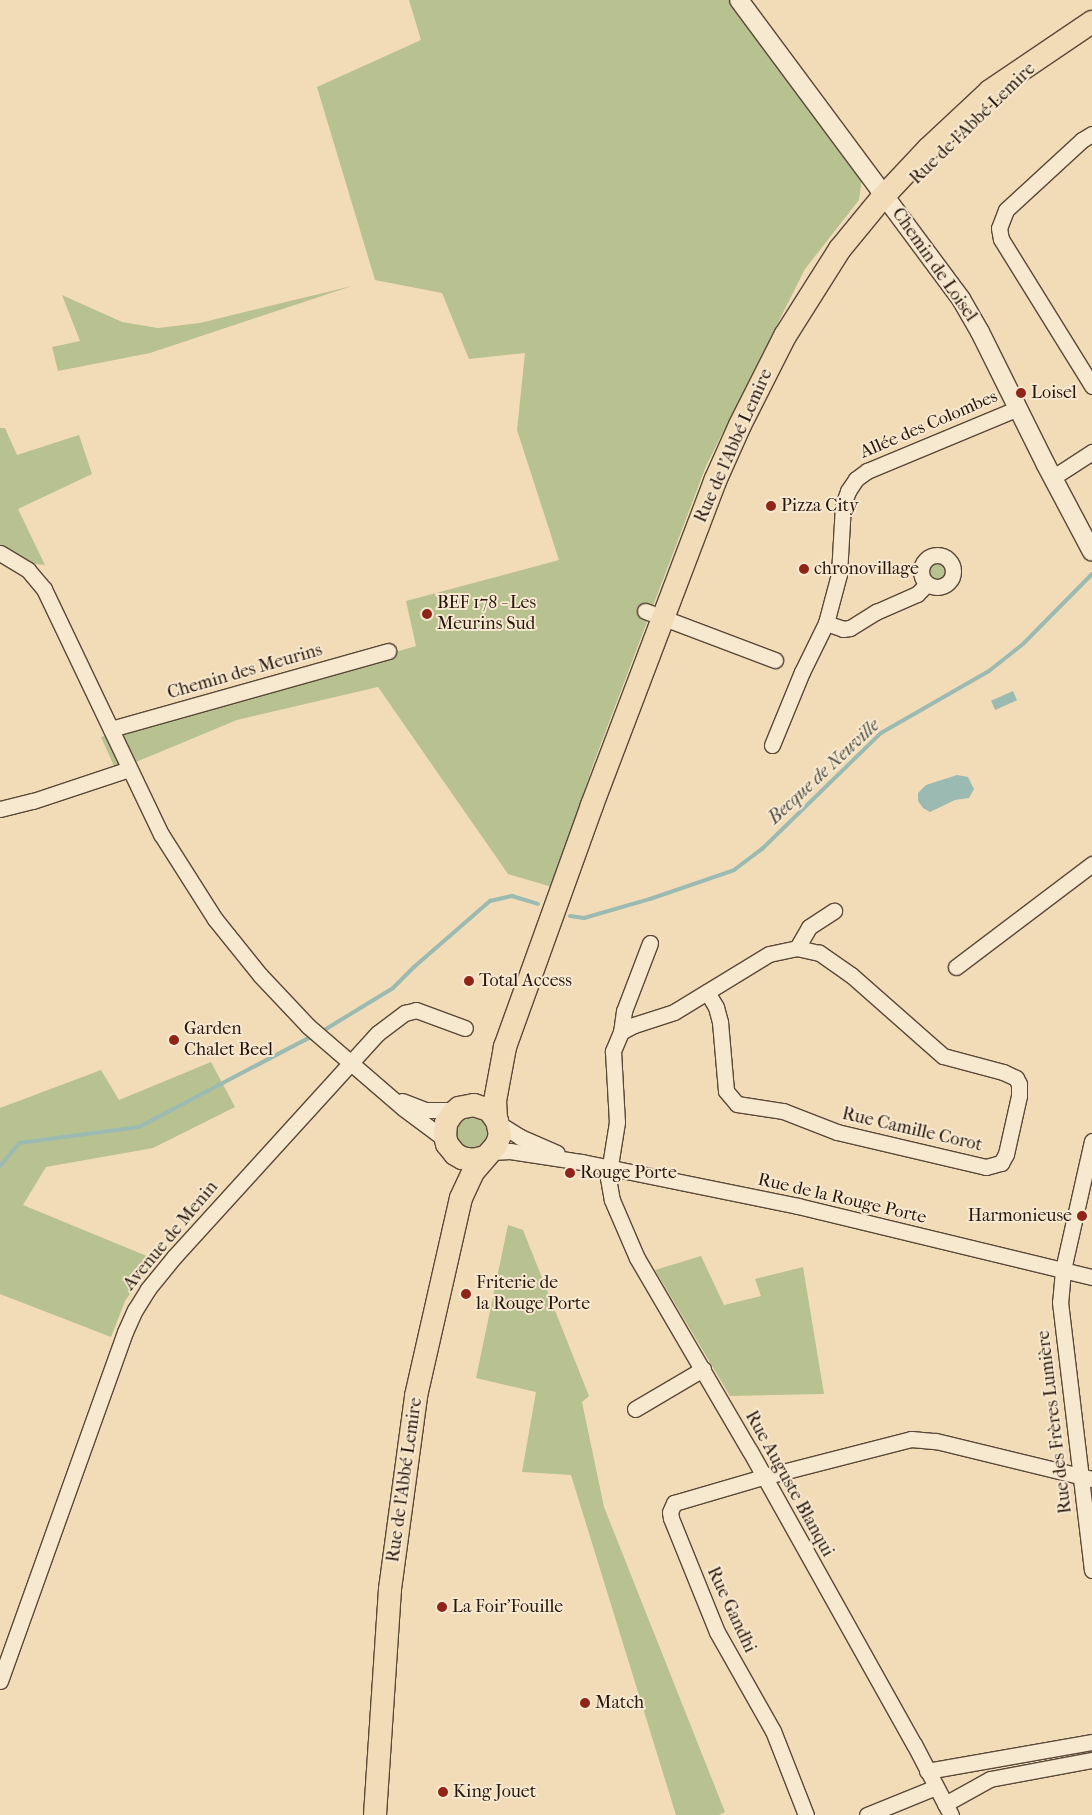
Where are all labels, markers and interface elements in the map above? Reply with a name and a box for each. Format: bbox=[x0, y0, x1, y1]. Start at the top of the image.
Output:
street label: Rue de l'Abbé Lemire bbox=[906, 59, 1040, 189]
street label: Chemin de Loisel bbox=[887, 204, 981, 326]
street label: Rue de l'Abbé Lemire bbox=[690, 366, 778, 526]
place label: Loisel bbox=[1031, 382, 1077, 404]
street label: Allée des Colombes bbox=[857, 386, 1001, 464]
marker: Loisel bbox=[1015, 387, 1027, 399]
place label: Pizza City bbox=[781, 495, 858, 517]
marker: Pizza City bbox=[765, 500, 777, 512]
place label: chronovillage bbox=[814, 558, 919, 580]
marker: chronovillage bbox=[798, 563, 810, 575]
place label: BEF 178 - Les Meurins Sud bbox=[437, 593, 536, 636]
marker: BEF 178 - Les Meurins Sud bbox=[421, 608, 433, 620]
street label: Chemin des Meurins bbox=[165, 640, 325, 704]
water label: Becque de Neuville bbox=[763, 714, 885, 830]
place label: Total Access bbox=[479, 970, 572, 992]
marker: Total Access bbox=[463, 975, 475, 987]
place label: Garden Chalet Beel bbox=[184, 1019, 273, 1062]
marker: Garden Chalet Beel bbox=[168, 1034, 180, 1046]
street label: Rue Camille Corot bbox=[840, 1103, 984, 1157]
place label: Rouge Porte bbox=[580, 1162, 677, 1184]
marker: Rouge Porte bbox=[564, 1167, 576, 1179]
street label: Rue de la Rouge Porte bbox=[756, 1169, 928, 1229]
street label: Avenue de Menin bbox=[119, 1177, 223, 1295]
place label: Harmonieuse bbox=[968, 1205, 1072, 1227]
marker: Harmonieuse bbox=[1076, 1210, 1088, 1222]
place label: Friterie de la Rouge Porte bbox=[476, 1273, 590, 1316]
marker: Friterie de la Rouge Porte bbox=[460, 1288, 472, 1300]
street label: Rue des Frères Lumière bbox=[1033, 1329, 1077, 1515]
street label: Rue de l'Abbé Lemire bbox=[383, 1396, 427, 1564]
street label: Rue Auguste Blanqui bbox=[740, 1407, 838, 1561]
street label: Rue Gandhi bbox=[702, 1564, 760, 1656]
place label: La Foir'Fouille bbox=[452, 1596, 563, 1618]
marker: La Foir'Fouille bbox=[436, 1601, 448, 1613]
place label: Match bbox=[595, 1692, 644, 1714]
marker: Match bbox=[579, 1697, 591, 1709]
place label: King Jouet bbox=[453, 1781, 536, 1803]
marker: King Jouet bbox=[437, 1786, 449, 1798]

